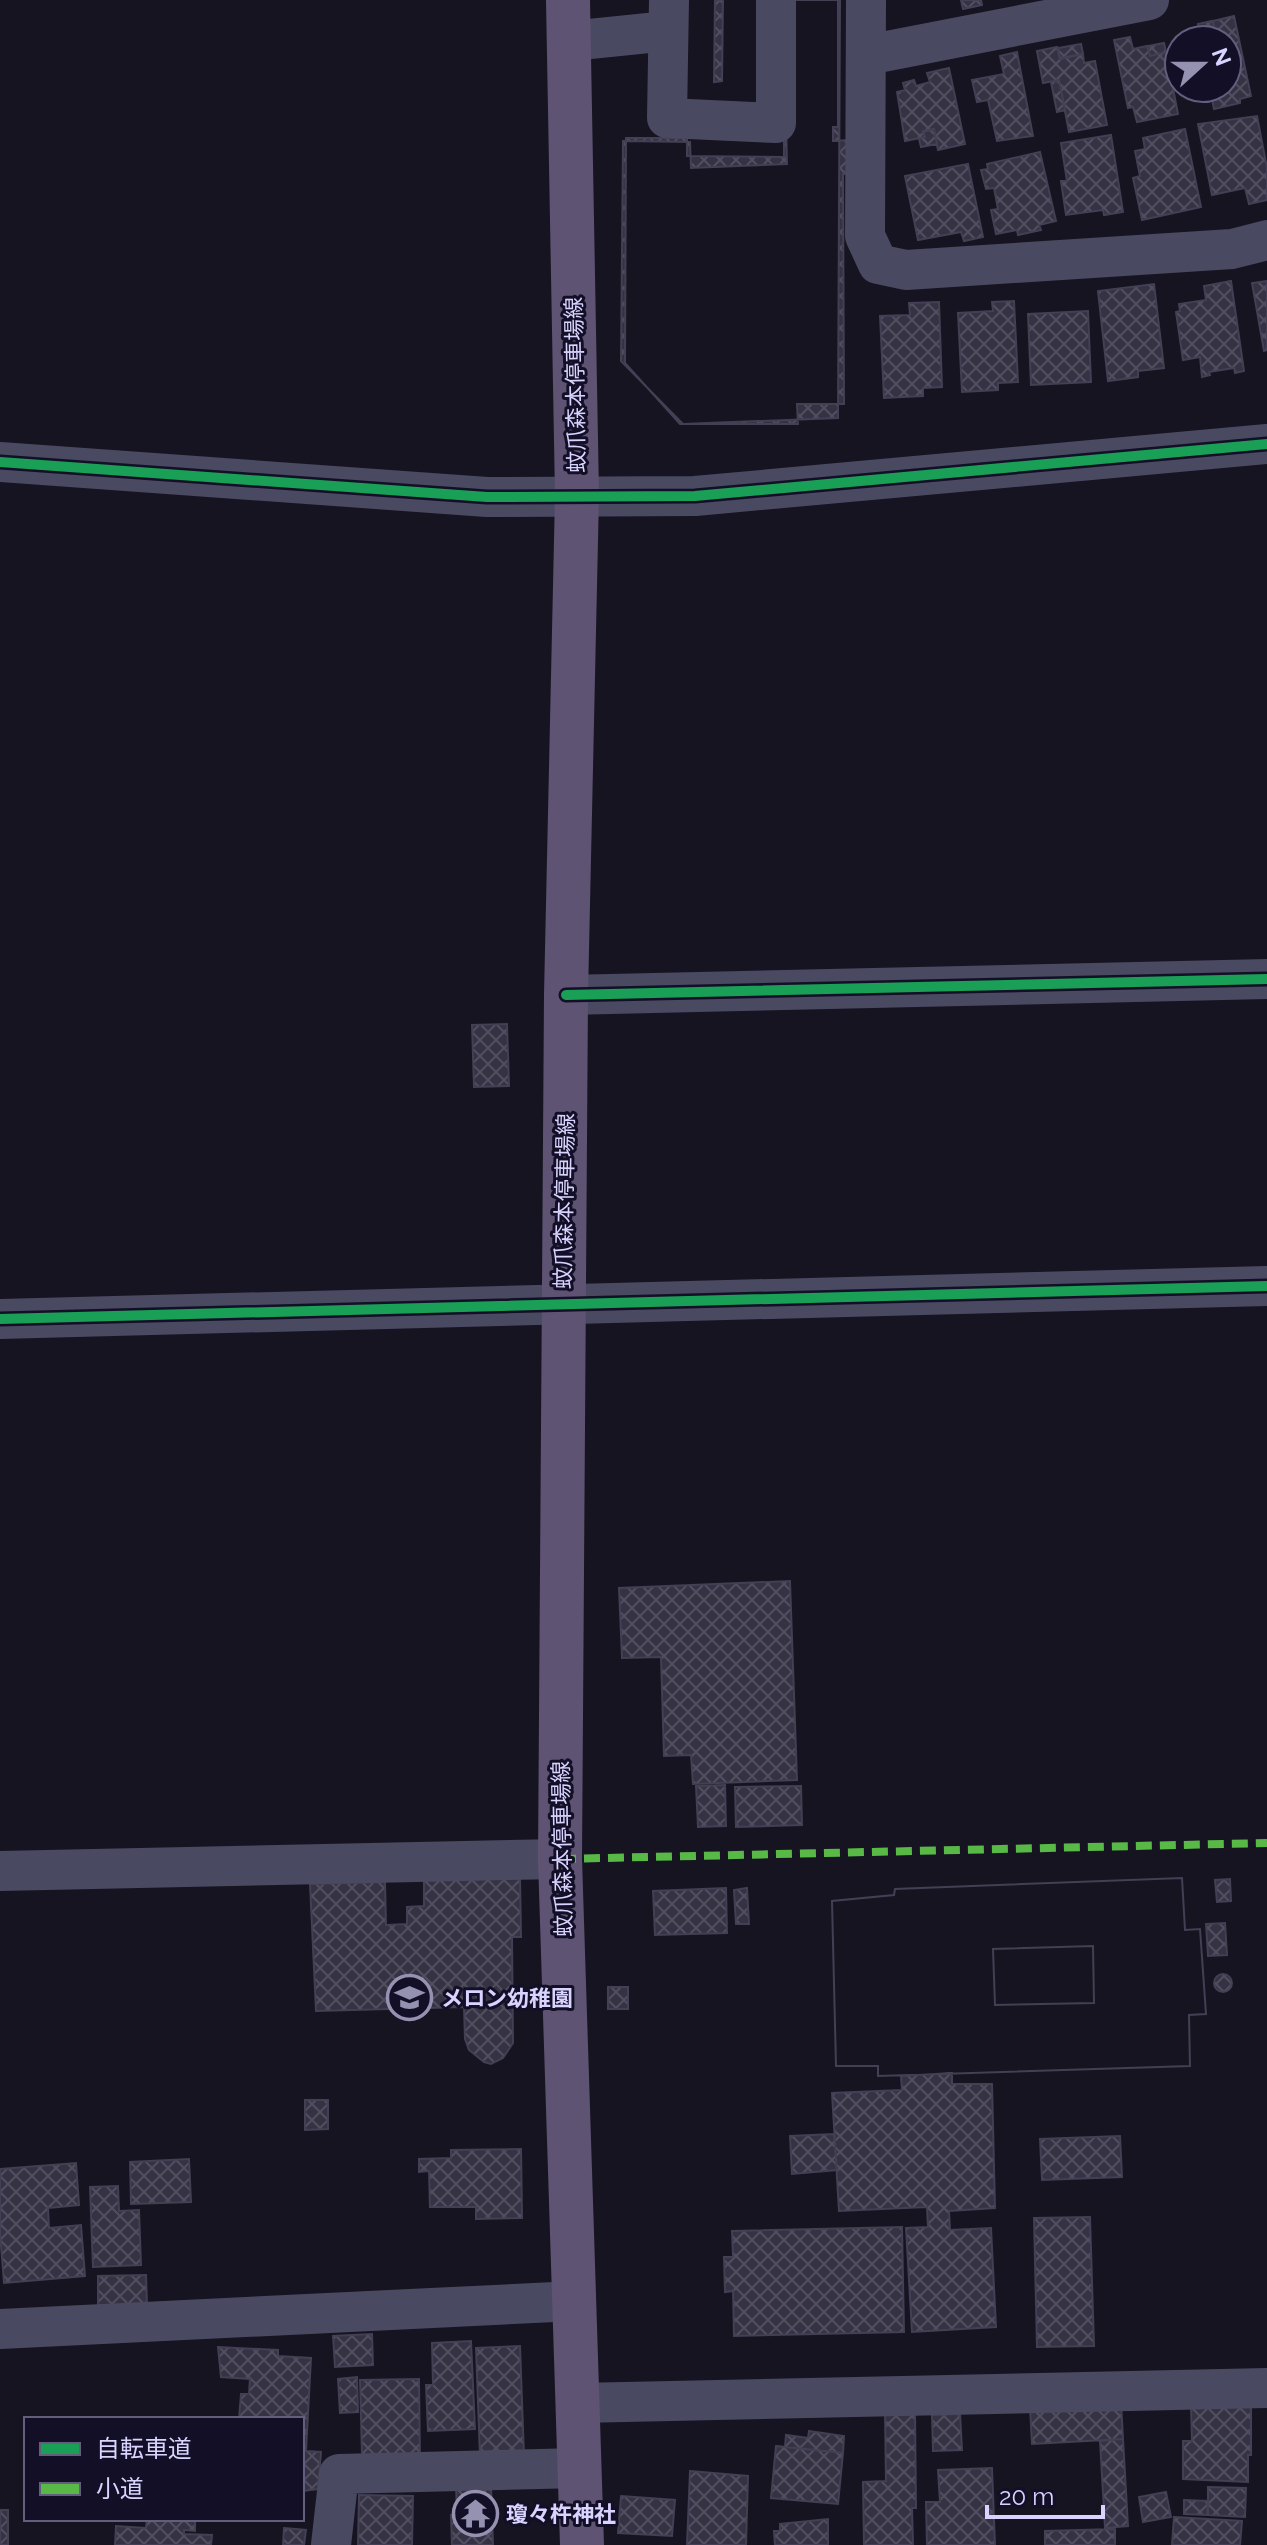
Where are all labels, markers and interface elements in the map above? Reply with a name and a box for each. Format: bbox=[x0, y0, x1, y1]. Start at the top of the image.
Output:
north arrow bbox=[1163, 24, 1243, 104]
text: N bbox=[1207, 44, 1237, 69]
street label: 蚊爪森本停車場線 bbox=[560, 297, 590, 473]
street label: 蚊爪森本停車場線 bbox=[549, 1113, 579, 1289]
street label: 蚊爪森本停車場線 bbox=[547, 1761, 577, 1937]
school or university icon: メロン幼稚園 bbox=[386, 1974, 434, 2022]
place label: メロン幼稚園 bbox=[441, 1985, 573, 2011]
legend bbox=[24, 2417, 304, 2521]
text: 自転車道 bbox=[96, 2434, 192, 2463]
scale bar bbox=[987, 2469, 1103, 2519]
text: 小道 bbox=[96, 2474, 144, 2503]
text: 20 m bbox=[999, 2482, 1054, 2511]
temple icon: 瓊々杵神社 bbox=[451, 2490, 499, 2538]
place label: 瓊々杵神社 bbox=[506, 2501, 616, 2527]

